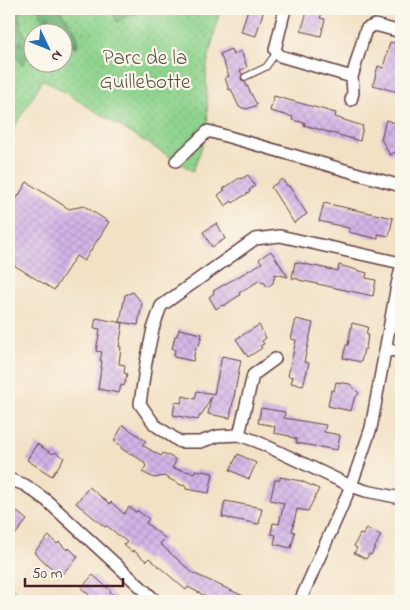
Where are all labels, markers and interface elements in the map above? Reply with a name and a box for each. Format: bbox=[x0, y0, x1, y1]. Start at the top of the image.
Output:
north arrow bbox=[22, 22, 72, 72]
park label: Parc de la Guillebotte bbox=[100, 44, 191, 98]
text: N bbox=[46, 45, 67, 66]
scale bar bbox=[25, 555, 122, 587]
text: 50 m bbox=[32, 563, 63, 585]

